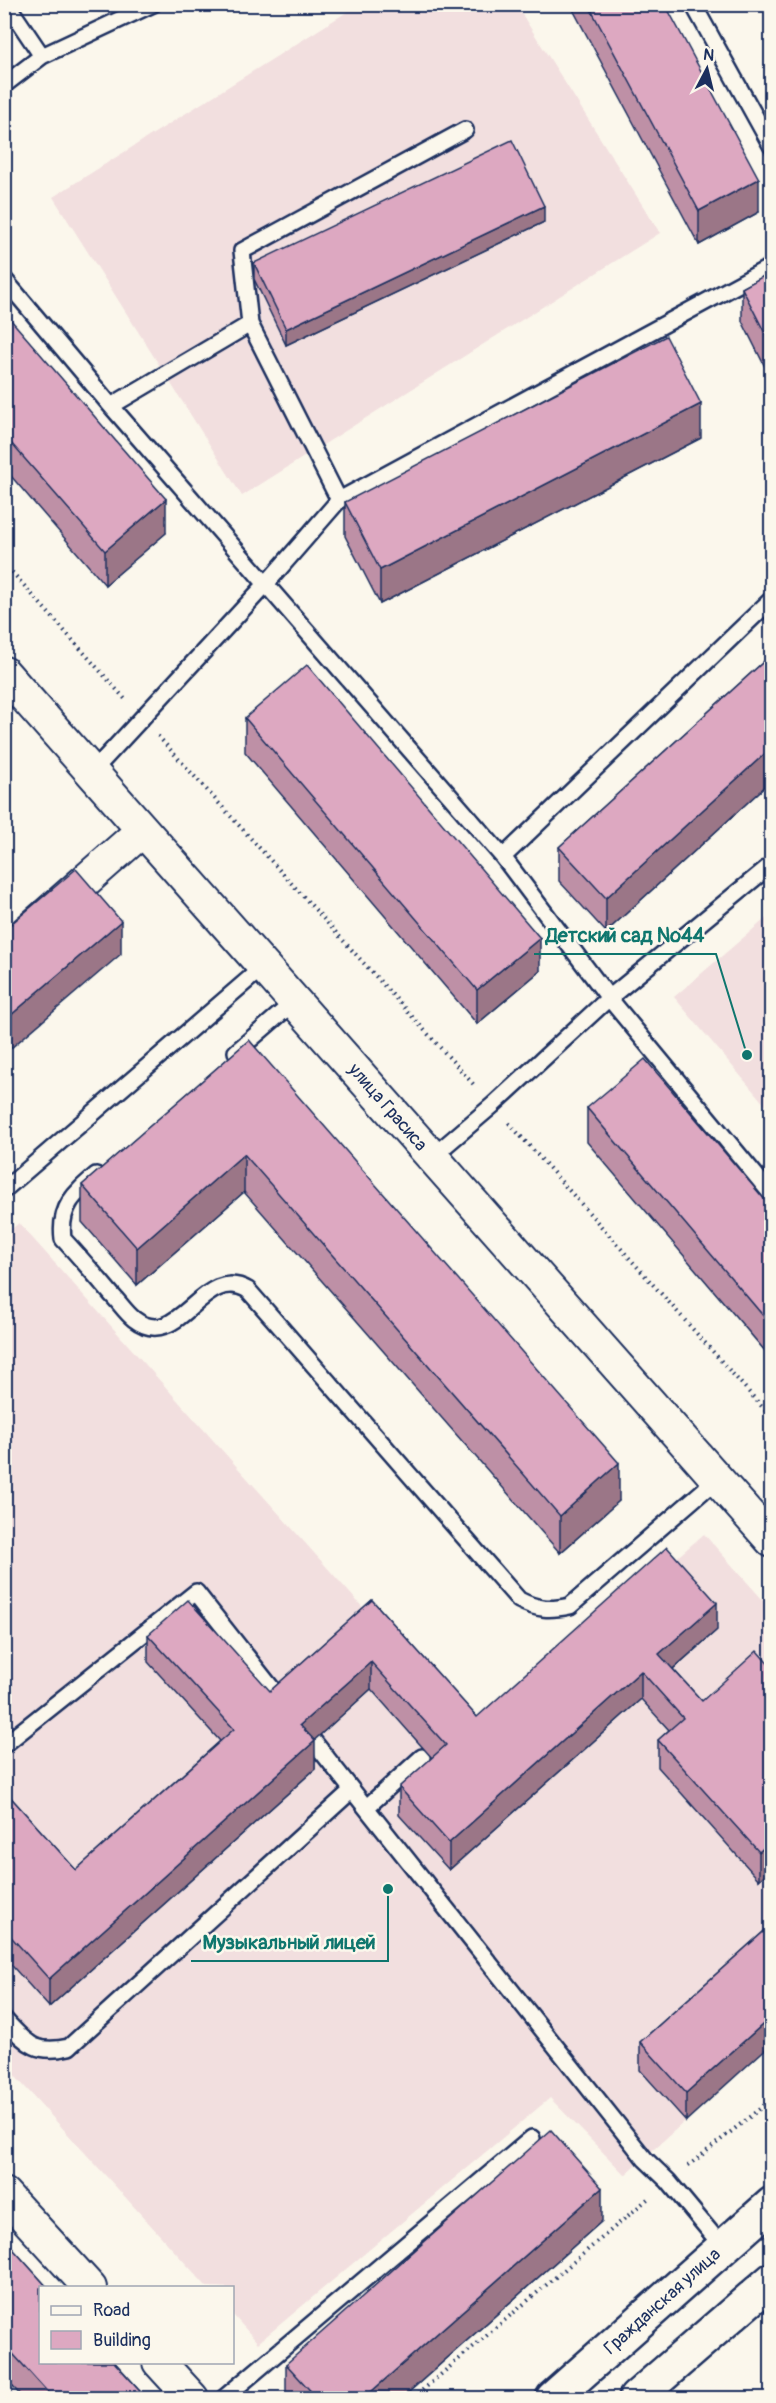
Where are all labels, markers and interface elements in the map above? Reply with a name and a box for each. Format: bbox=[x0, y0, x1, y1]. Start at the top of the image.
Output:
north arrow bbox=[677, 39, 737, 99]
text: N bbox=[702, 45, 715, 66]
callout: Детский сад №44 bbox=[534, 916, 716, 954]
text: Детский сад №44 bbox=[545, 923, 705, 948]
street label: улица Грасиса bbox=[343, 1058, 432, 1156]
callout: Музыкальный лицей bbox=[191, 1923, 388, 1961]
text: Музыкальный лицей bbox=[203, 1930, 375, 1955]
street label: Гражданская улица bbox=[599, 2243, 725, 2360]
legend bbox=[39, 2286, 234, 2364]
text: Road bbox=[93, 2299, 130, 2322]
text: Building bbox=[93, 2329, 151, 2352]

